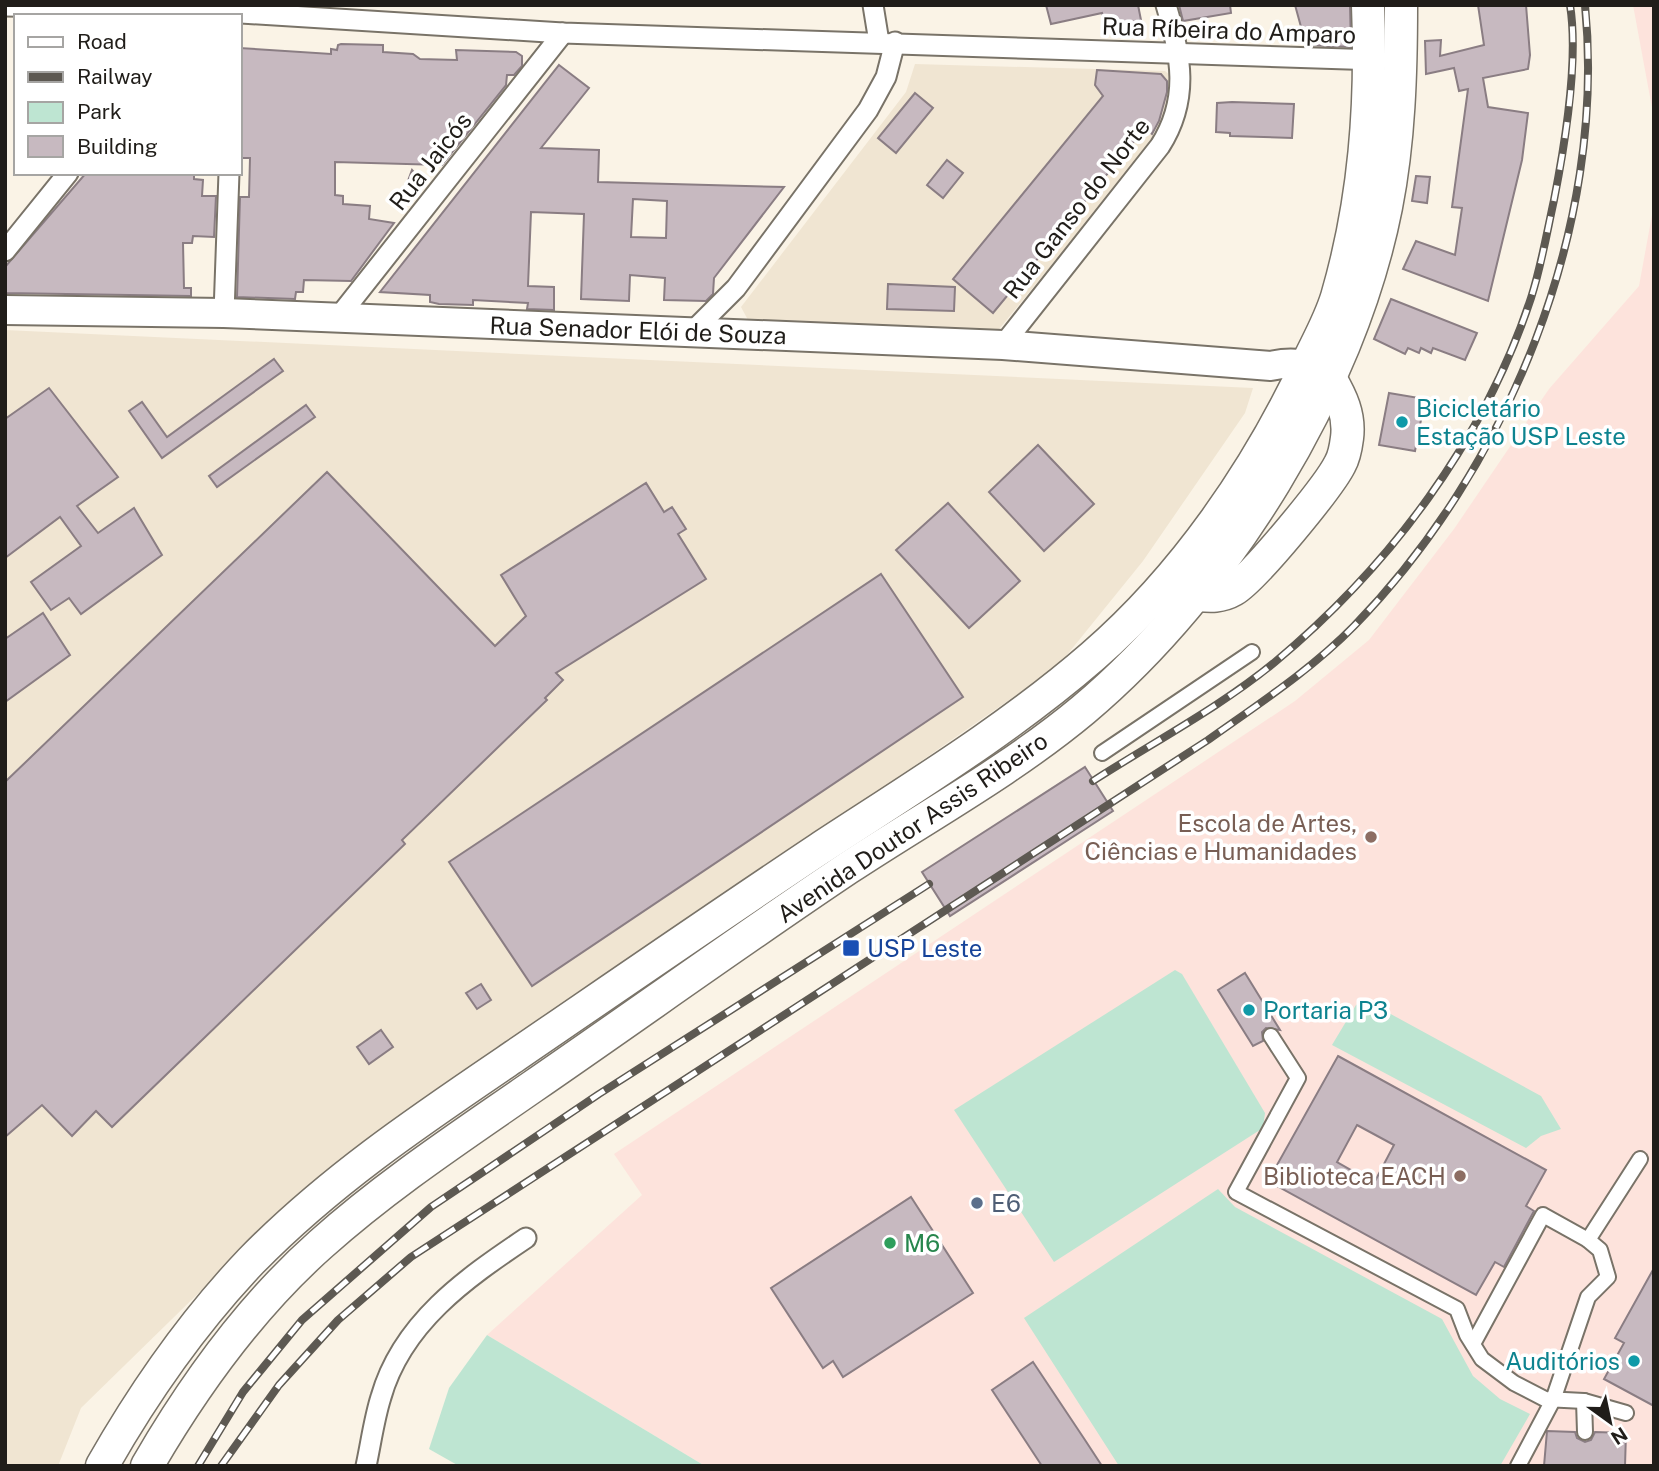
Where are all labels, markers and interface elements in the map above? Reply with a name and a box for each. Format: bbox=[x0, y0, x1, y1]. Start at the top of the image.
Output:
street label: Rua Ríbeira do Amparo bbox=[1101, 12, 1357, 48]
legend bbox=[14, 14, 242, 175]
text: Road bbox=[77, 29, 127, 54]
text: Railway bbox=[77, 64, 153, 89]
text: Park bbox=[77, 99, 122, 124]
street label: Rua Jaicós bbox=[383, 107, 477, 215]
street label: Rua Ganso do Norte bbox=[997, 112, 1155, 304]
text: Building bbox=[77, 134, 158, 159]
street label: Rua Senador Elói de Souza bbox=[489, 311, 787, 349]
place label: Bicicletário Estação USP Leste bbox=[1416, 394, 1626, 450]
marker: Bicicletário Estação USP Leste bbox=[1394, 414, 1410, 430]
street label: Avenida Doutor Assis Ribeiro bbox=[772, 726, 1052, 928]
place label: Escola de Artes, Ciências e Humanidades bbox=[1084, 809, 1357, 865]
marker: Escola de Artes, Ciências e Humanidades bbox=[1363, 829, 1379, 845]
place label: USP Leste bbox=[867, 934, 982, 962]
marker: USP Leste bbox=[841, 938, 861, 958]
place label: Portaria P3 bbox=[1263, 996, 1388, 1024]
marker: Portaria P3 bbox=[1241, 1002, 1257, 1018]
place label: Biblioteca EACH bbox=[1263, 1162, 1446, 1190]
marker: Biblioteca EACH bbox=[1452, 1168, 1468, 1184]
place label: E6 bbox=[991, 1189, 1021, 1217]
marker: E6 bbox=[969, 1195, 985, 1211]
place label: M6 bbox=[904, 1229, 940, 1257]
marker: M6 bbox=[882, 1235, 898, 1251]
place label: Auditórios bbox=[1505, 1347, 1620, 1375]
marker: Auditórios bbox=[1626, 1353, 1642, 1369]
north arrow bbox=[1575, 1387, 1645, 1457]
text: N bbox=[1607, 1423, 1631, 1450]

